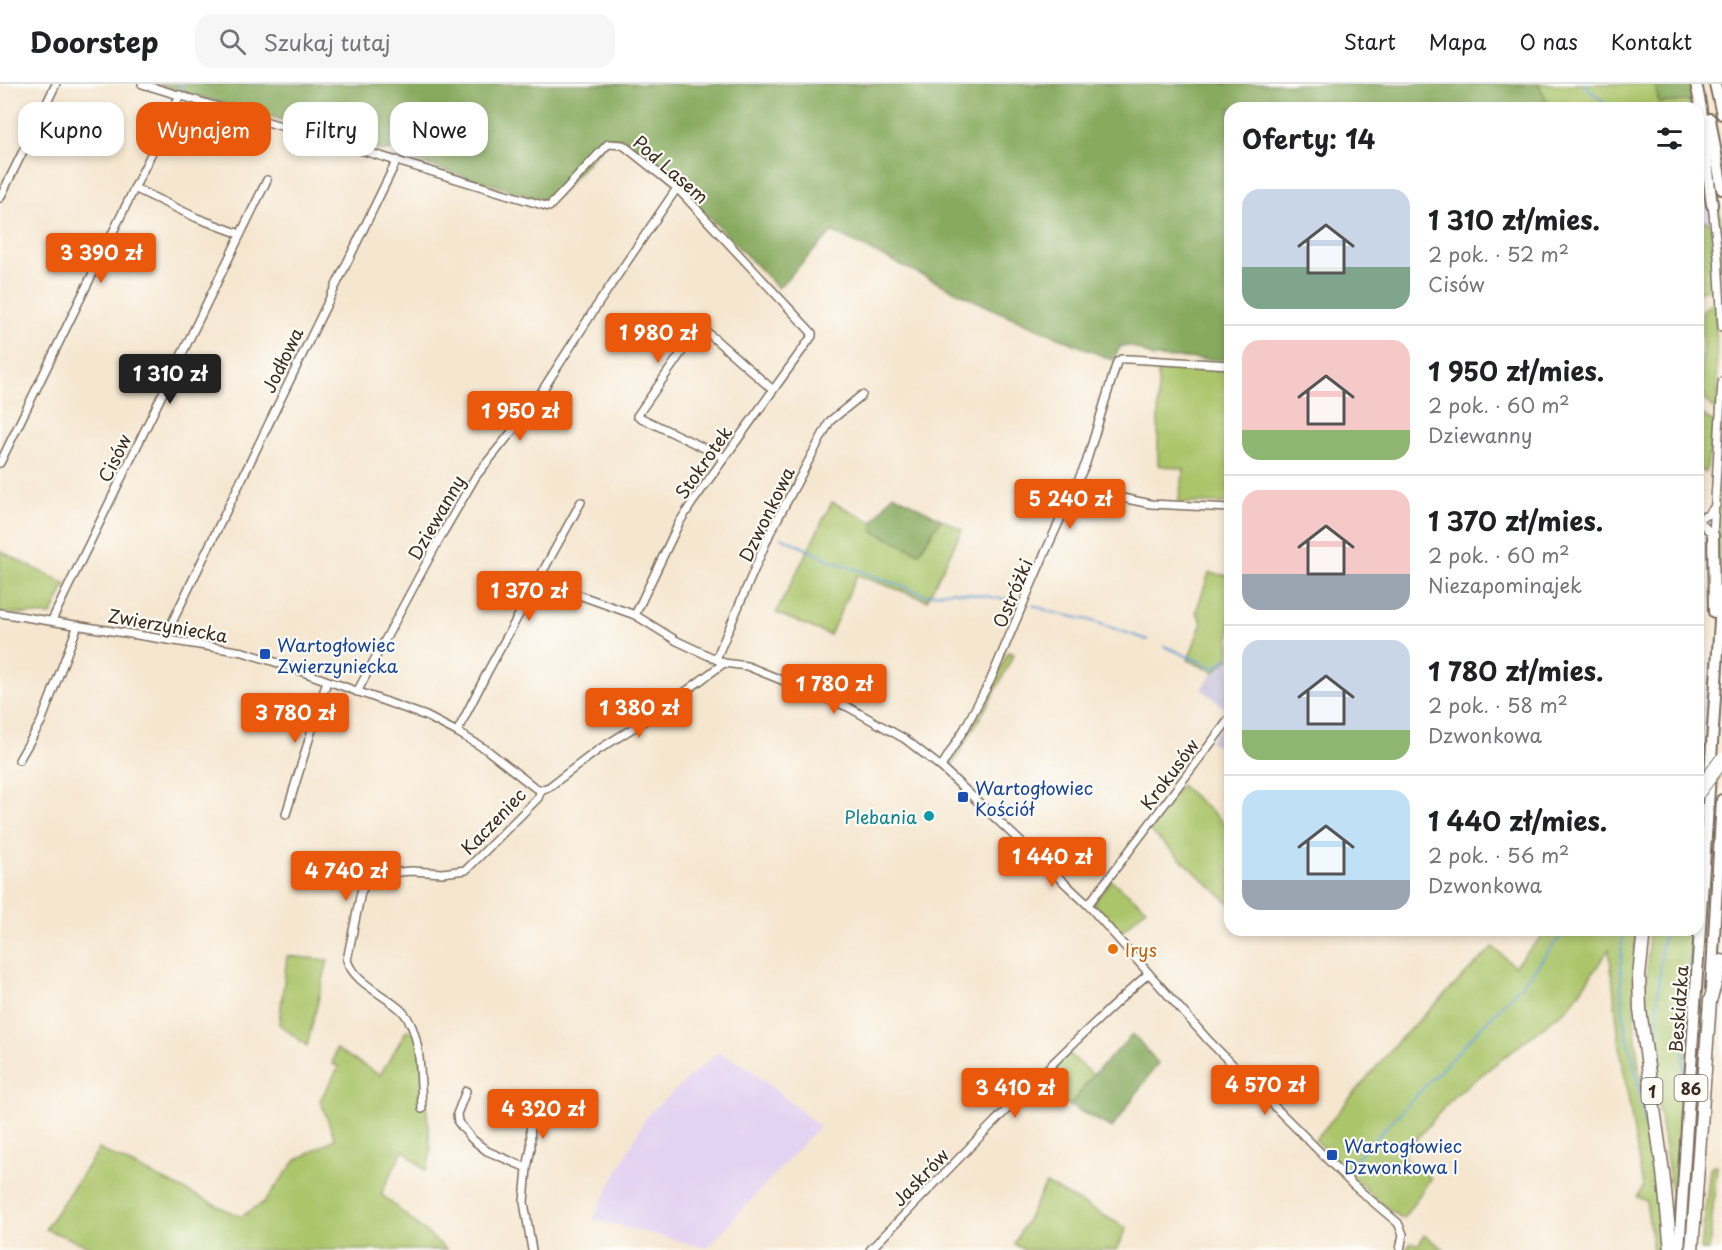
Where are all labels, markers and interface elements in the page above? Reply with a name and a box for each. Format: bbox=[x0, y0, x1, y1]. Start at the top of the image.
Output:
search box bbox=[195, 14, 615, 68]
text: Doorstep bbox=[30, 20, 159, 63]
icon: search bbox=[216, 25, 249, 58]
text: Szukaj tutaj bbox=[264, 25, 391, 58]
text: Start bbox=[1344, 25, 1396, 57]
text: Mapa bbox=[1429, 25, 1487, 57]
text: O nas bbox=[1520, 25, 1578, 57]
text: Kontakt bbox=[1611, 25, 1692, 57]
chip: Kupno bbox=[18, 102, 124, 156]
chip: Wynajem bbox=[136, 102, 271, 156]
chip: Filtry bbox=[283, 102, 378, 156]
chip: Nowe bbox=[390, 102, 488, 156]
text: Oferty: 14 bbox=[1242, 119, 1375, 158]
icon: filters bbox=[1653, 122, 1686, 155]
street label: Pod Lasem bbox=[627, 128, 715, 210]
text: 1 310 zł/mies. bbox=[1428, 200, 1600, 239]
icon: home bbox=[1290, 213, 1362, 285]
pin: 3 390 zł bbox=[39, 233, 163, 284]
text: 3 390 zł bbox=[60, 237, 142, 267]
text: 2 pok. · 52 m² bbox=[1428, 239, 1569, 269]
text: Cisów bbox=[1428, 269, 1484, 299]
pin: 1 980 zł bbox=[596, 313, 720, 364]
text: 1 980 zł bbox=[619, 317, 697, 347]
street label: Jodłowa bbox=[255, 322, 310, 397]
text: 1 950 zł/mies. bbox=[1428, 351, 1604, 390]
pin: 1 310 zł bbox=[108, 354, 232, 405]
text: 1 310 zł bbox=[133, 358, 207, 388]
icon: home bbox=[1290, 364, 1362, 436]
text: 2 pok. · 60 m² bbox=[1428, 390, 1570, 420]
pin: 1 950 zł bbox=[458, 391, 582, 442]
text: 1 950 zł bbox=[481, 395, 559, 425]
street label: Stokrotek bbox=[668, 420, 738, 504]
text: Dziewanny bbox=[1428, 420, 1532, 450]
street label: Cisów bbox=[91, 429, 137, 487]
street label: Dzwonkowa bbox=[731, 461, 801, 566]
street label: Dziewanny bbox=[401, 470, 471, 564]
pin: 5 240 zł bbox=[1008, 479, 1132, 530]
text: 5 240 zł bbox=[1028, 483, 1112, 513]
text: 1 370 zł/mies. bbox=[1428, 501, 1603, 540]
icon: home bbox=[1290, 514, 1362, 586]
text: 2 pok. · 60 m² bbox=[1428, 540, 1570, 570]
street label: Ostróżki bbox=[985, 554, 1039, 632]
text: Niezapominajek bbox=[1428, 570, 1582, 600]
pin: 1 370 zł bbox=[467, 571, 591, 622]
text: 1 370 zł bbox=[491, 575, 567, 605]
street label: Zwierzyniecka bbox=[106, 601, 231, 649]
place label: Wartogłowiec Zwierzyniecka bbox=[277, 631, 399, 679]
marker: Wartogłowiec Zwierzyniecka bbox=[258, 647, 272, 661]
text: 1 780 zł/mies. bbox=[1428, 651, 1603, 690]
pin: 1 780 zł bbox=[772, 664, 896, 715]
icon: home bbox=[1290, 664, 1362, 736]
text: 1 780 zł bbox=[796, 668, 872, 698]
pin: 1 380 zł bbox=[577, 688, 701, 739]
text: 2 pok. · 58 m² bbox=[1428, 690, 1568, 720]
text: 1 380 zł bbox=[599, 692, 679, 722]
pin: 3 780 zł bbox=[233, 693, 357, 744]
text: 3 780 zł bbox=[255, 697, 335, 727]
text: Dzwonkowa bbox=[1428, 720, 1542, 750]
street label: Krokusów bbox=[1133, 733, 1205, 815]
place label: Wartogłowiec Kościół bbox=[975, 774, 1093, 822]
street label: Kaczeniec bbox=[454, 781, 532, 861]
marker: Wartogłowiec Kościół bbox=[956, 790, 970, 804]
text: 1 440 zł/mies. bbox=[1428, 801, 1607, 840]
place label: Plebania bbox=[844, 803, 917, 830]
marker: Plebania bbox=[922, 809, 936, 823]
icon: home bbox=[1290, 814, 1362, 886]
pin: 1 440 zł bbox=[990, 837, 1114, 888]
text: 2 pok. · 56 m² bbox=[1428, 840, 1569, 870]
text: 1 440 zł bbox=[1012, 841, 1092, 871]
pin: 4 740 zł bbox=[284, 851, 408, 902]
text: 4 740 zł bbox=[305, 855, 387, 885]
text: Dzwonkowa bbox=[1428, 870, 1542, 900]
place label: Irys bbox=[1125, 936, 1157, 963]
marker: Irys bbox=[1106, 942, 1120, 956]
street label: Beskidzka bbox=[1661, 964, 1695, 1054]
pin: 4 570 zł bbox=[1203, 1065, 1327, 1116]
pin: 3 410 zł bbox=[953, 1068, 1077, 1119]
text: 4 570 zł bbox=[1225, 1069, 1305, 1099]
text: 3 410 zł bbox=[976, 1072, 1054, 1102]
road number: 86 bbox=[1674, 1075, 1708, 1101]
road number: 1 bbox=[1642, 1078, 1662, 1104]
pin: 4 320 zł bbox=[481, 1089, 605, 1140]
text: 4 320 zł bbox=[501, 1093, 585, 1123]
place label: Wartogłowiec Dzwonkowa I bbox=[1344, 1132, 1462, 1180]
street label: Jaskrów bbox=[886, 1142, 955, 1212]
marker: Wartogłowiec Dzwonkowa I bbox=[1325, 1148, 1339, 1162]

